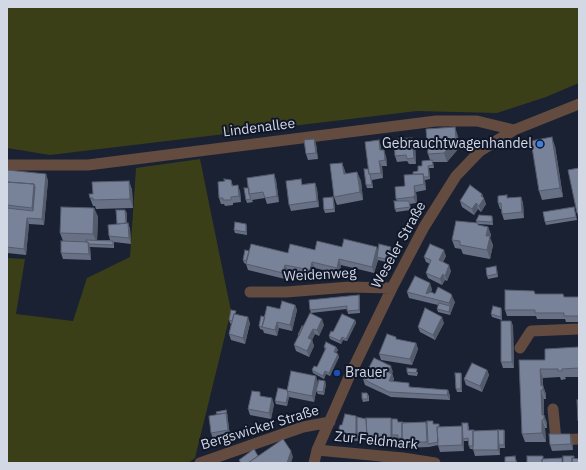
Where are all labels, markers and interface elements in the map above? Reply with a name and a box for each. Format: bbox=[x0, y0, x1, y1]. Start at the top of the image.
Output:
street label: Lindenallee bbox=[222, 115, 296, 141]
place label: Gebrauchtwagenhandel bbox=[382, 136, 532, 152]
marker: Gebrauchtwagenhandel bbox=[535, 139, 545, 149]
street label: Weseler Straße bbox=[368, 199, 430, 291]
street label: Weidenweg bbox=[283, 265, 357, 285]
place label: Brauer bbox=[345, 365, 387, 381]
marker: Brauer bbox=[332, 368, 342, 378]
street label: Bergswicker Straße bbox=[199, 402, 321, 454]
street label: Zur Feldmark bbox=[333, 428, 419, 454]

